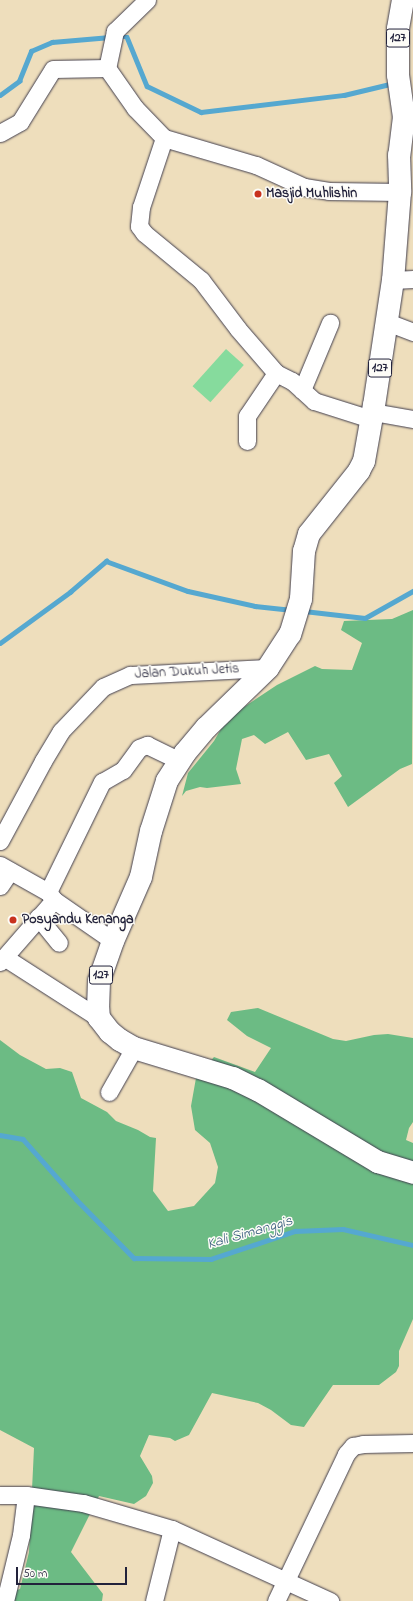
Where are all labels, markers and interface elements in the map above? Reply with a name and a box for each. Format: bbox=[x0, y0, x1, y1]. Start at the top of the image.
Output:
road number: 127 bbox=[386, 27, 410, 49]
place label: Masjid Muhlishin bbox=[266, 186, 357, 202]
marker: Masjid Muhlishin bbox=[253, 189, 263, 199]
road number: 127 bbox=[368, 357, 392, 379]
street label: Jalan Dukuh Jetis bbox=[134, 661, 240, 683]
place label: Posyandu Kenanga bbox=[22, 912, 134, 928]
marker: Posyandu Kenanga bbox=[7, 914, 19, 926]
road number: 127 bbox=[89, 964, 113, 986]
water label: Kali Simanggis bbox=[205, 1212, 295, 1254]
scale bar bbox=[18, 1559, 129, 1585]
text: 50 m bbox=[23, 1565, 47, 1583]

